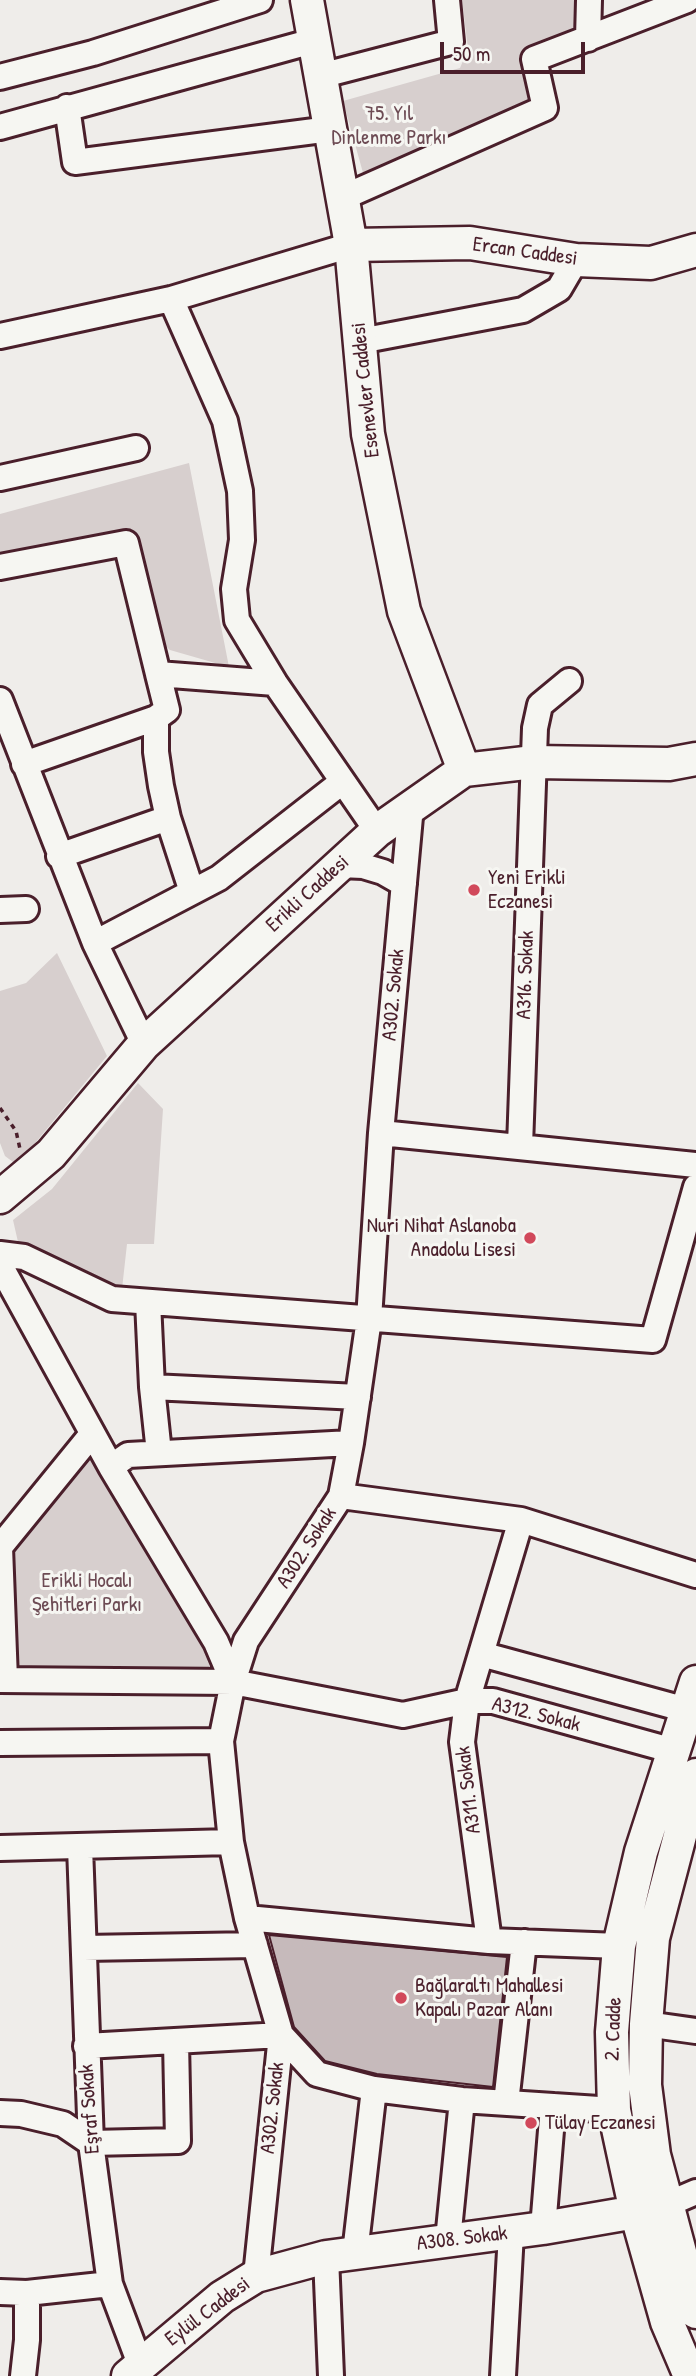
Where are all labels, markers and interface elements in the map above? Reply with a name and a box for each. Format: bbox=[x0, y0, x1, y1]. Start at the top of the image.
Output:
scale bar bbox=[444, 28, 589, 72]
text: 50 m bbox=[453, 39, 490, 68]
park label: 75. Yıl Dinlenme Parkı bbox=[332, 101, 446, 151]
street label: Ercan Caddesi bbox=[471, 232, 579, 272]
street label: Esenevler Caddesi bbox=[346, 321, 386, 459]
street label: Erikli Caddesi bbox=[261, 850, 355, 938]
place label: Yeni Erikli Eczanesi bbox=[488, 865, 566, 915]
marker: Yeni Erikli Eczanesi bbox=[466, 882, 482, 898]
street label: A316. Sokak bbox=[512, 930, 540, 1020]
street label: A302. Sokak bbox=[377, 948, 411, 1042]
place label: Nuri Nihat Aslanoba Anadolu Lisesi bbox=[367, 1213, 516, 1263]
marker: Nuri Nihat Aslanoba Anadolu Lisesi bbox=[522, 1230, 538, 1246]
street label: A302. Sokak bbox=[271, 1503, 343, 1593]
park label: Erikli Hocalı Şehitleri Parkı bbox=[32, 1568, 142, 1618]
street label: A312. Sokak bbox=[489, 1692, 583, 1738]
street label: A311. Sokak bbox=[451, 1745, 487, 1835]
place label: Bağlaraltı Mahallesi Kapalı Pazar Alanı bbox=[415, 1973, 564, 2023]
marker: Bağlaraltı Mahallesi Kapalı Pazar Alanı bbox=[393, 1990, 409, 2006]
street label: 2. Cadde bbox=[600, 1997, 628, 2061]
street label: A302. Sokak bbox=[256, 2061, 290, 2155]
street label: Eşraf Sokak bbox=[74, 2063, 106, 2155]
place label: Tülay Eczanesi bbox=[545, 2110, 656, 2136]
marker: Tülay Eczanesi bbox=[523, 2115, 539, 2131]
street label: A308. Sokak bbox=[415, 2221, 509, 2257]
street label: Eylül Caddesi bbox=[161, 2272, 255, 2352]

